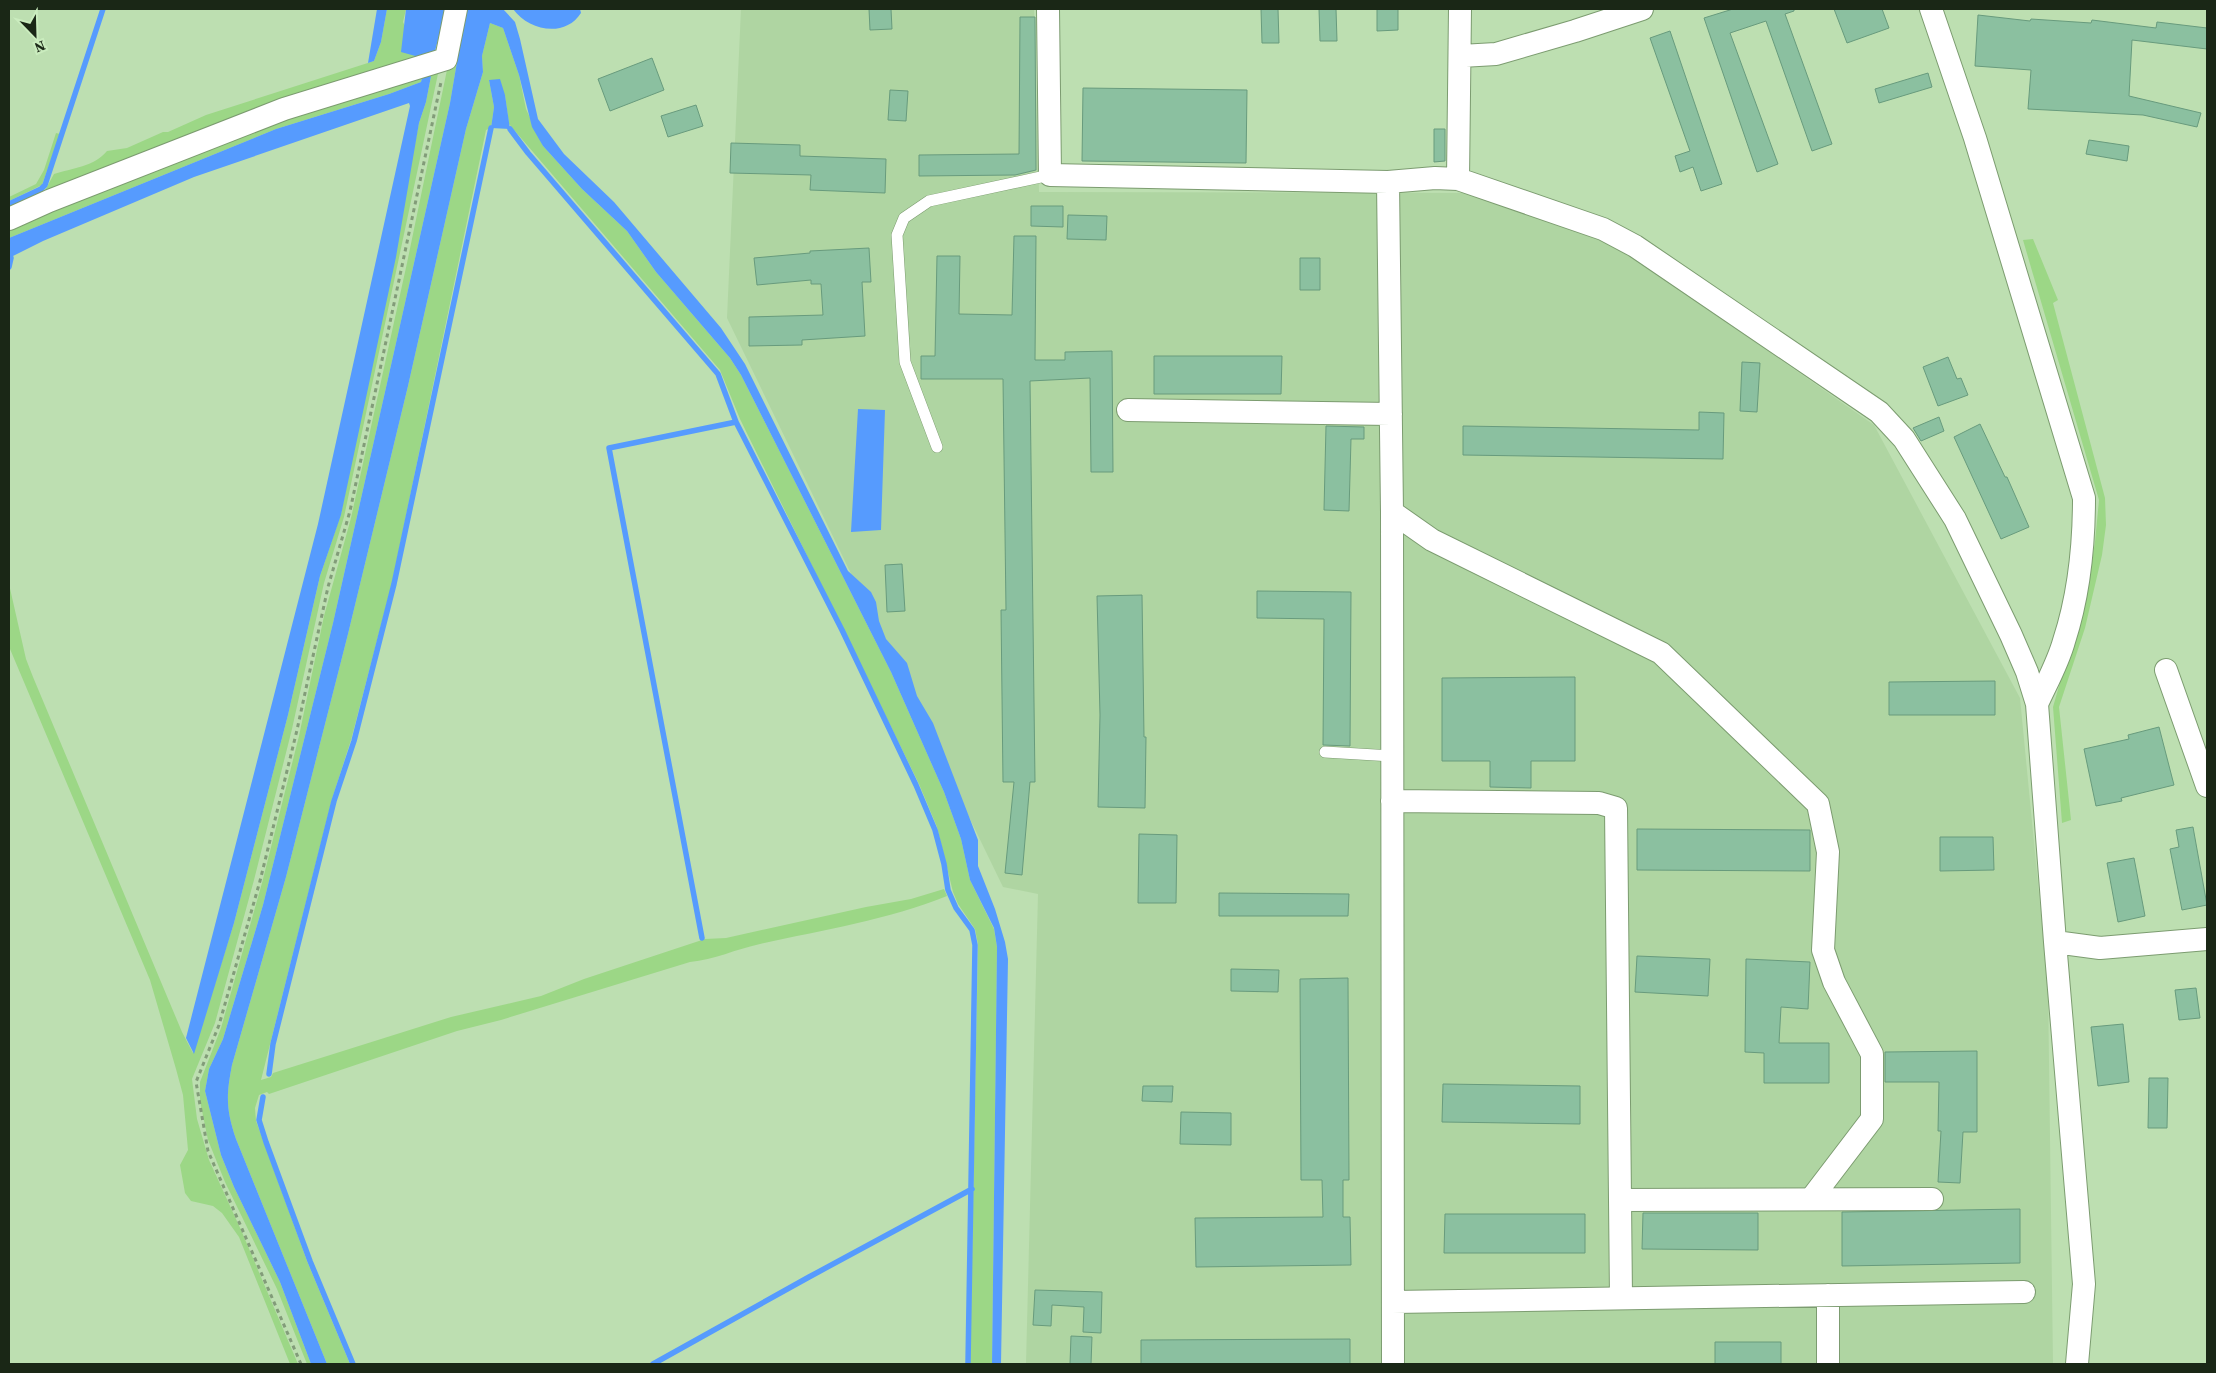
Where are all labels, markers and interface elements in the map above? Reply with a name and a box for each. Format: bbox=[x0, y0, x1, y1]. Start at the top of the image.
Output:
north arrow bbox=[10, 10, 60, 60]
text: N bbox=[31, 36, 49, 58]

